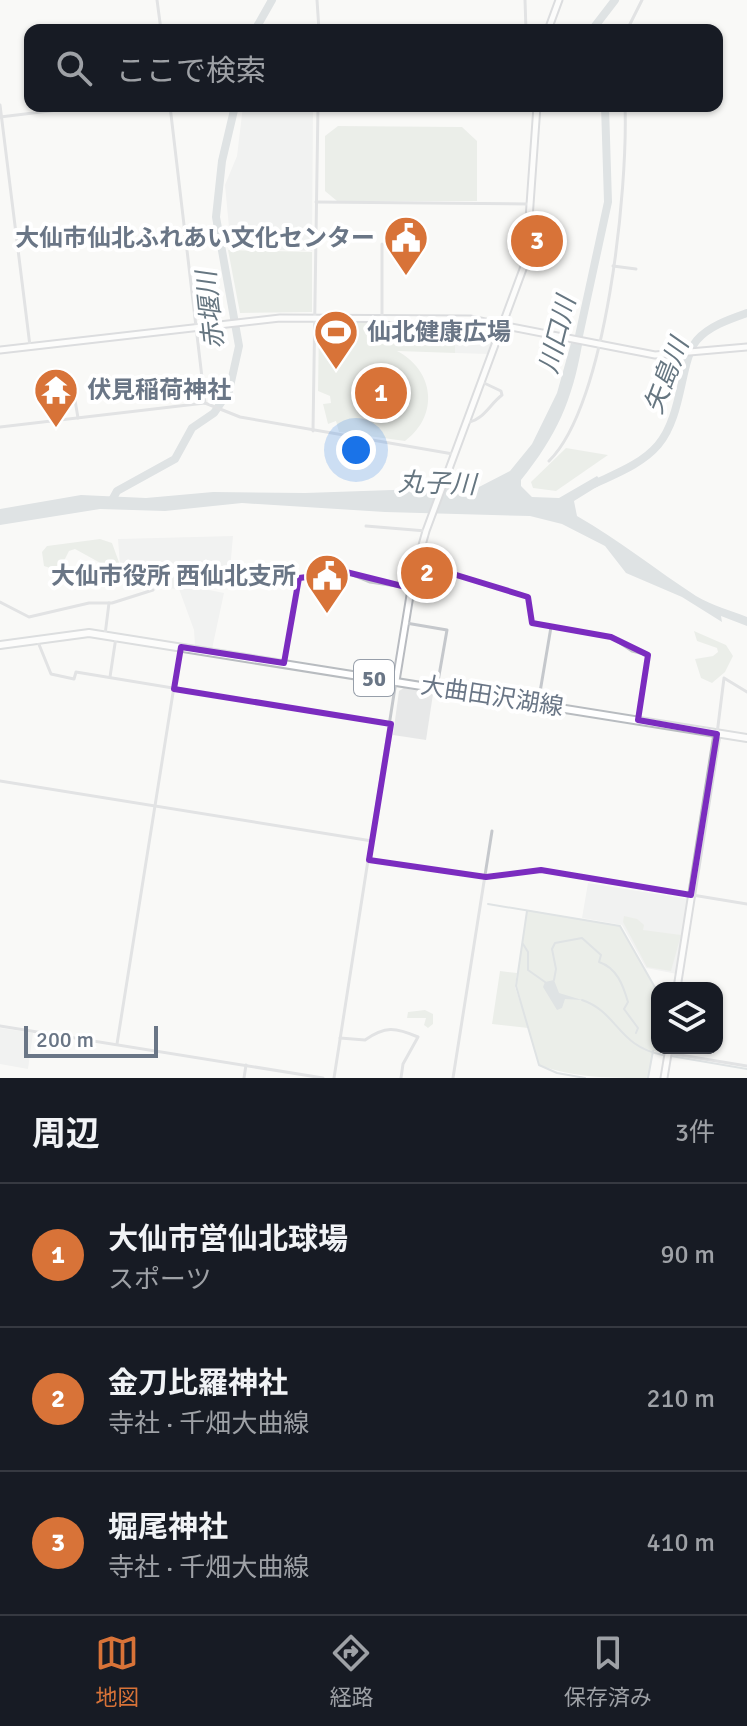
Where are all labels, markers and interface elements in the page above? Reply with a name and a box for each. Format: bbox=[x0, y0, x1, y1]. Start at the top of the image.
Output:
search box bbox=[24, 24, 723, 112]
icon: search bbox=[52, 46, 96, 90]
text: ここで検索 bbox=[116, 53, 266, 90]
pin: 3 bbox=[511, 211, 563, 271]
public building icon: 大仙市仙北ふれあい文化センター bbox=[382, 214, 430, 277]
place label: 大仙市仙北ふれあい文化センター bbox=[15, 223, 375, 253]
water label: 赤堰川 bbox=[191, 267, 231, 350]
water label: 川口川 bbox=[533, 290, 584, 377]
sports icon: 仙北健康広場 bbox=[312, 308, 360, 371]
place label: 仙北健康広場 bbox=[367, 317, 511, 347]
water label: 矢島川 bbox=[638, 331, 697, 418]
pin: 1 bbox=[355, 363, 407, 423]
temple icon: 伏見稲荷神社 bbox=[32, 366, 80, 429]
place label: 伏見稲荷神社 bbox=[87, 375, 231, 405]
your location bbox=[336, 430, 376, 470]
water label: 丸子川 bbox=[397, 467, 480, 501]
pin: 2 bbox=[401, 543, 453, 603]
public building icon: 大仙市役所 西仙北支所 bbox=[303, 552, 351, 615]
place label: 大仙市役所 西仙北支所 bbox=[51, 561, 296, 591]
road number: 50 bbox=[354, 660, 394, 696]
street label: 大曲田沢湖線 bbox=[419, 670, 565, 722]
map controls bbox=[651, 982, 723, 1054]
button: layers bbox=[651, 982, 723, 1054]
scale bar bbox=[24, 1022, 158, 1058]
text: 200 m bbox=[36, 1026, 94, 1053]
text: 周辺 bbox=[32, 1113, 100, 1155]
text: 3件 bbox=[675, 1117, 715, 1149]
text: 大仙市営仙北球場 bbox=[108, 1221, 348, 1258]
text: 1 bbox=[51, 1239, 65, 1271]
text: 90 m bbox=[660, 1239, 715, 1271]
text: スポーツ bbox=[108, 1264, 211, 1296]
text: 金刀比羅神社 bbox=[108, 1365, 288, 1402]
text: 2 bbox=[51, 1383, 65, 1415]
text: 210 m bbox=[646, 1383, 715, 1415]
text: 寺社 · 千畑大曲線 bbox=[108, 1408, 309, 1440]
text: 堀尾神社 bbox=[108, 1509, 228, 1546]
text: 3 bbox=[51, 1527, 65, 1559]
text: 410 m bbox=[646, 1527, 715, 1559]
text: 寺社 · 千畑大曲線 bbox=[108, 1552, 309, 1584]
tab: 地図 bbox=[95, 1631, 139, 1711]
tab: 経路 bbox=[329, 1631, 374, 1711]
tab: 保存済み bbox=[564, 1631, 652, 1711]

